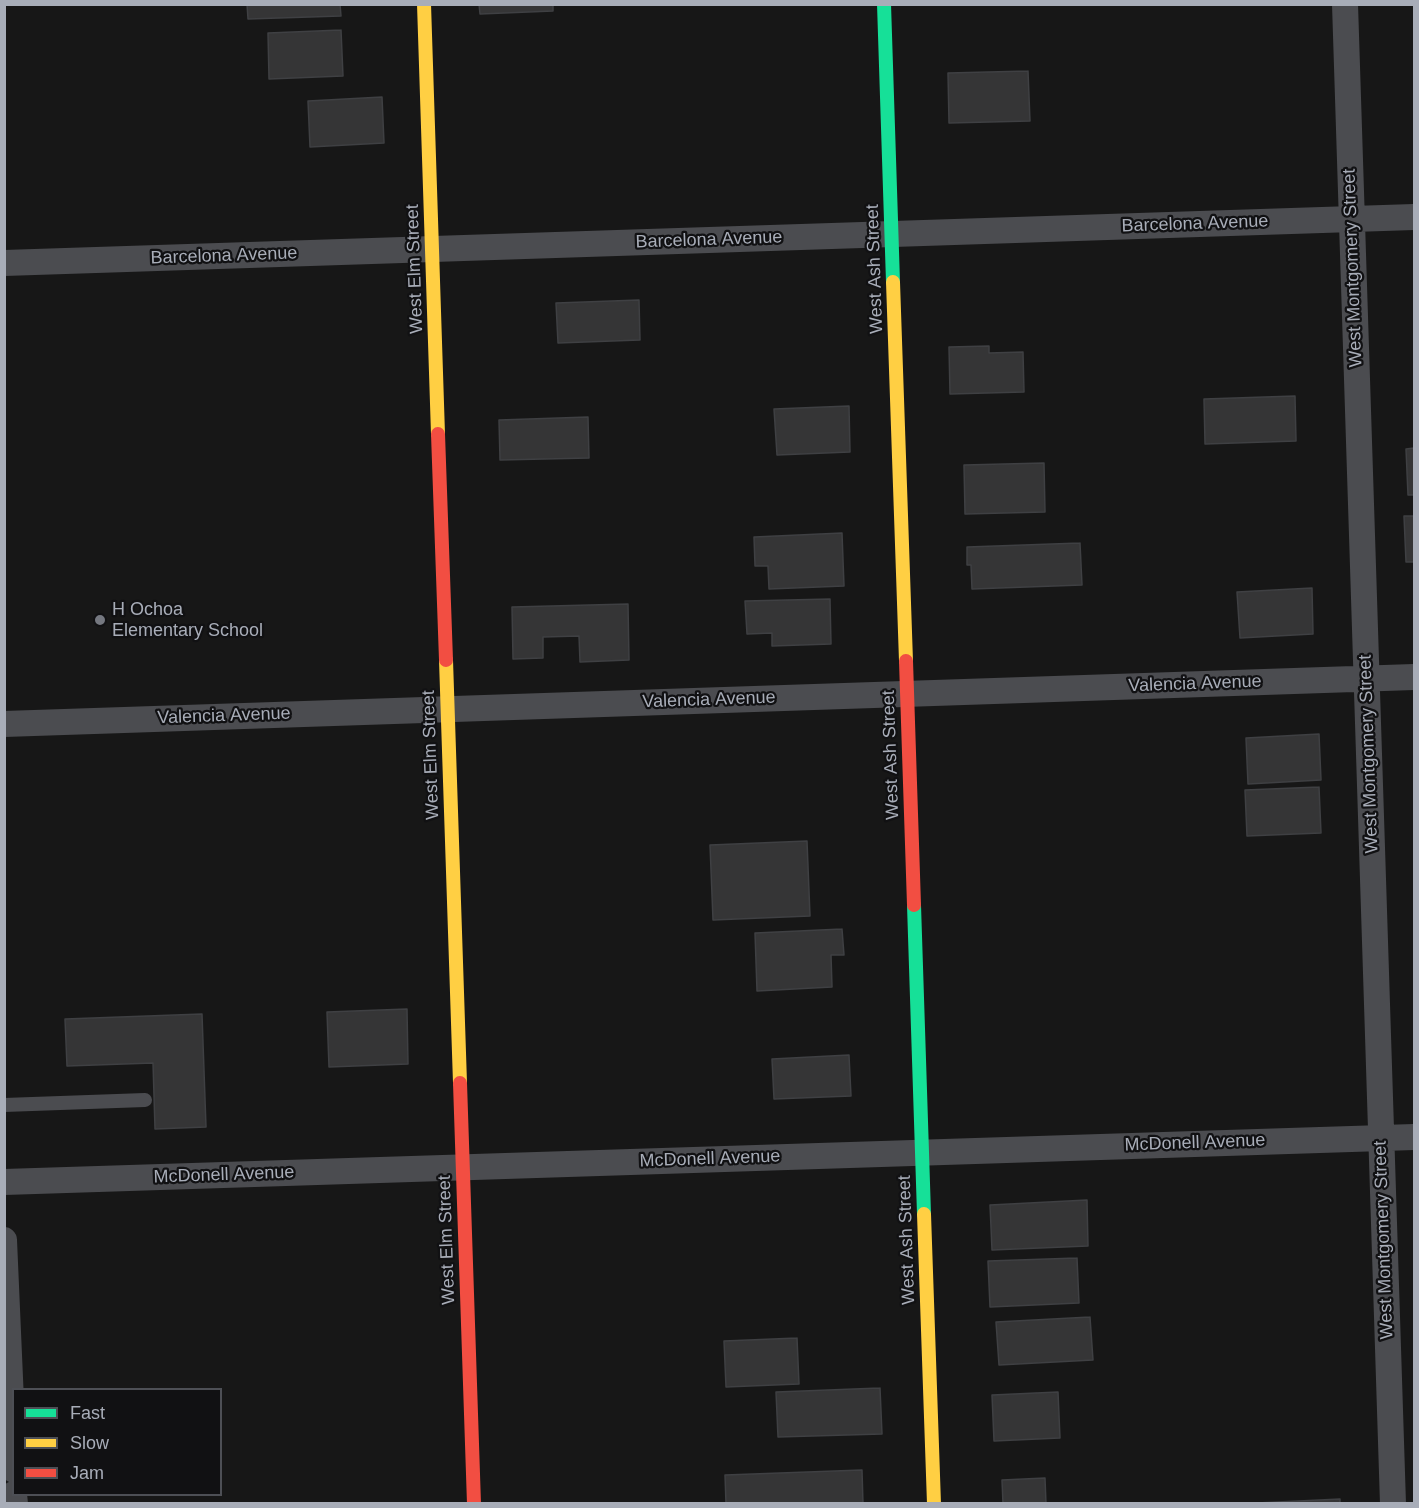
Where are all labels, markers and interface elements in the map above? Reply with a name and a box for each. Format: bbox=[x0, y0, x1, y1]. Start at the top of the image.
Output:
street label: West Montgomery Street bbox=[1339, 168, 1367, 368]
street label: West Elm Street bbox=[402, 204, 428, 334]
street label: West Ash Street bbox=[862, 204, 888, 334]
street label: Barcelona Avenue bbox=[1121, 211, 1269, 237]
street label: Barcelona Avenue bbox=[635, 227, 783, 253]
street label: Barcelona Avenue bbox=[150, 243, 298, 269]
place label: H Ochoa Elementary School bbox=[112, 599, 263, 642]
marker: H Ochoa Elementary School bbox=[93, 613, 107, 627]
street label: West Montgomery Street bbox=[1355, 654, 1383, 854]
street label: Valencia Avenue bbox=[1128, 671, 1262, 697]
street label: Valencia Avenue bbox=[642, 687, 776, 713]
street label: West Elm Street bbox=[418, 690, 444, 820]
street label: West Ash Street bbox=[878, 690, 904, 820]
street label: Valencia Avenue bbox=[157, 703, 291, 729]
street label: McDonell Avenue bbox=[1124, 1130, 1266, 1156]
street label: West Montgomery Street bbox=[1370, 1140, 1398, 1340]
street label: McDonell Avenue bbox=[639, 1146, 781, 1172]
street label: McDonell Avenue bbox=[153, 1162, 295, 1188]
street label: West Elm Street bbox=[434, 1175, 460, 1305]
street label: West Ash Street bbox=[894, 1175, 920, 1305]
legend bbox=[12, 1388, 222, 1496]
text: Fast bbox=[70, 1403, 105, 1423]
text: Slow bbox=[70, 1433, 109, 1453]
text: Jam bbox=[70, 1463, 104, 1483]

